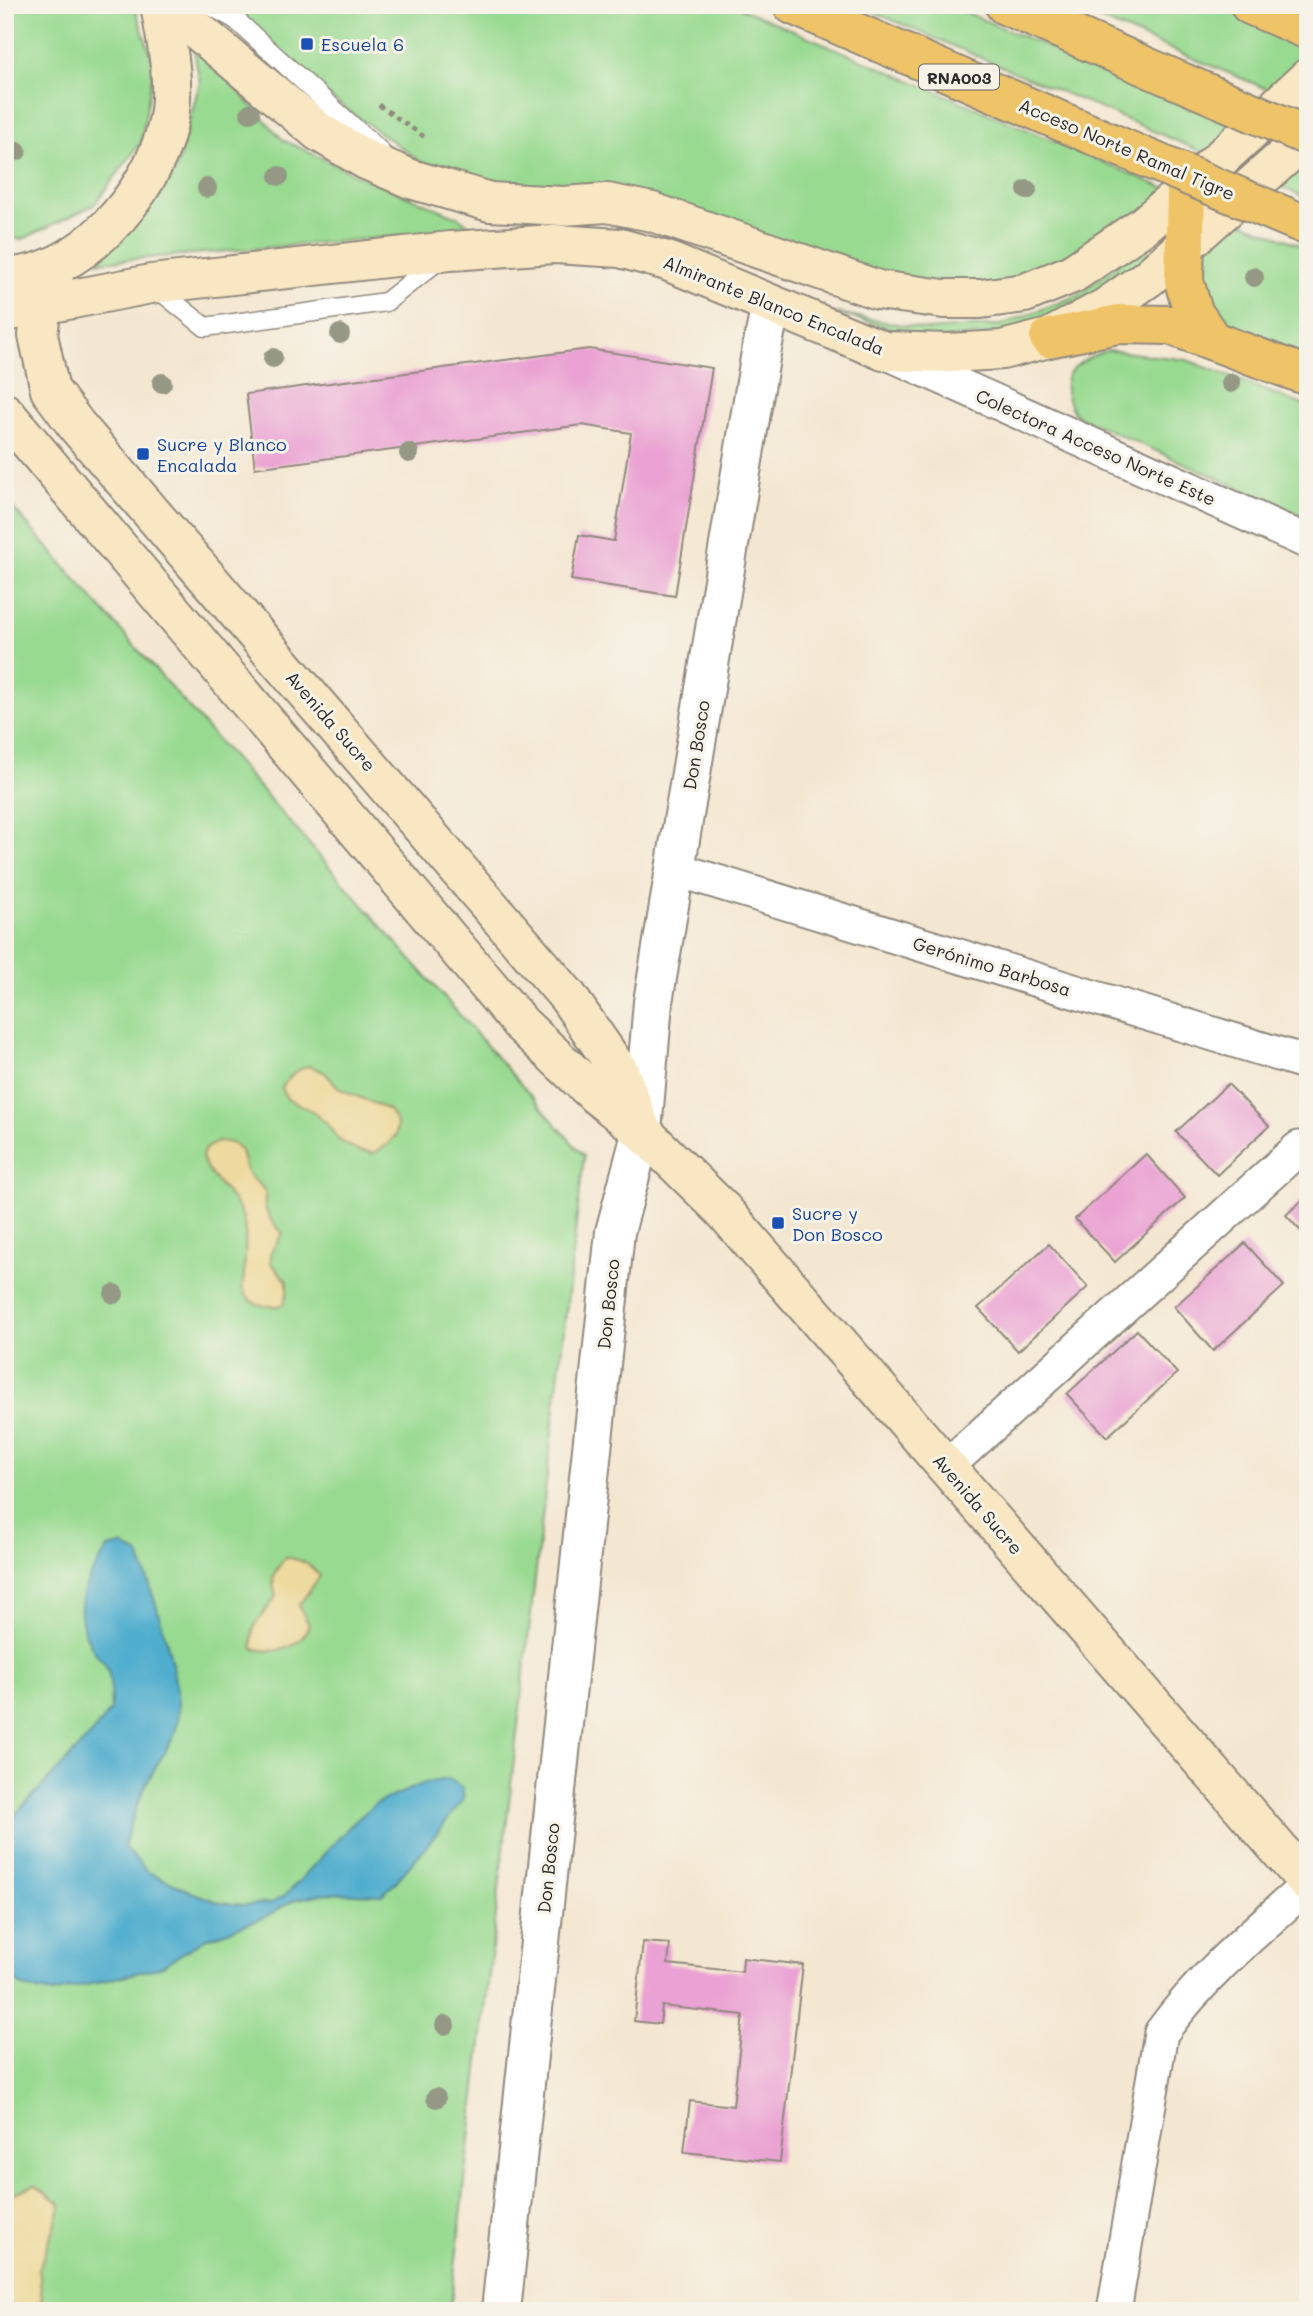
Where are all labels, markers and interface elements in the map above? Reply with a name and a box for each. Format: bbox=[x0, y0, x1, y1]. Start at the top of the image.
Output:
place label: Escuela 6 bbox=[321, 32, 404, 56]
marker: Escuela 6 bbox=[299, 36, 315, 52]
road number: RNA003 bbox=[919, 64, 999, 90]
street label: Acceso Norte Ramal Tigre bbox=[1015, 93, 1239, 205]
street label: Almirante Blanco Encalada bbox=[660, 250, 888, 360]
street label: Colectora Acceso Norte Este bbox=[972, 383, 1220, 511]
place label: Sucre y Blanco Encalada bbox=[157, 432, 287, 477]
marker: Sucre y Blanco Encalada bbox=[135, 446, 151, 462]
street label: Avenida Sucre bbox=[281, 666, 381, 776]
street label: Don Bosco bbox=[677, 698, 715, 792]
street label: Gerónimo Barbosa bbox=[910, 931, 1074, 1001]
place label: Sucre y Don Bosco bbox=[792, 1201, 883, 1246]
marker: Sucre y Don Bosco bbox=[770, 1215, 786, 1231]
street label: Don Bosco bbox=[591, 1257, 625, 1350]
street label: Avenida Sucre bbox=[928, 1449, 1028, 1559]
street label: Don Bosco bbox=[531, 1821, 565, 1914]

